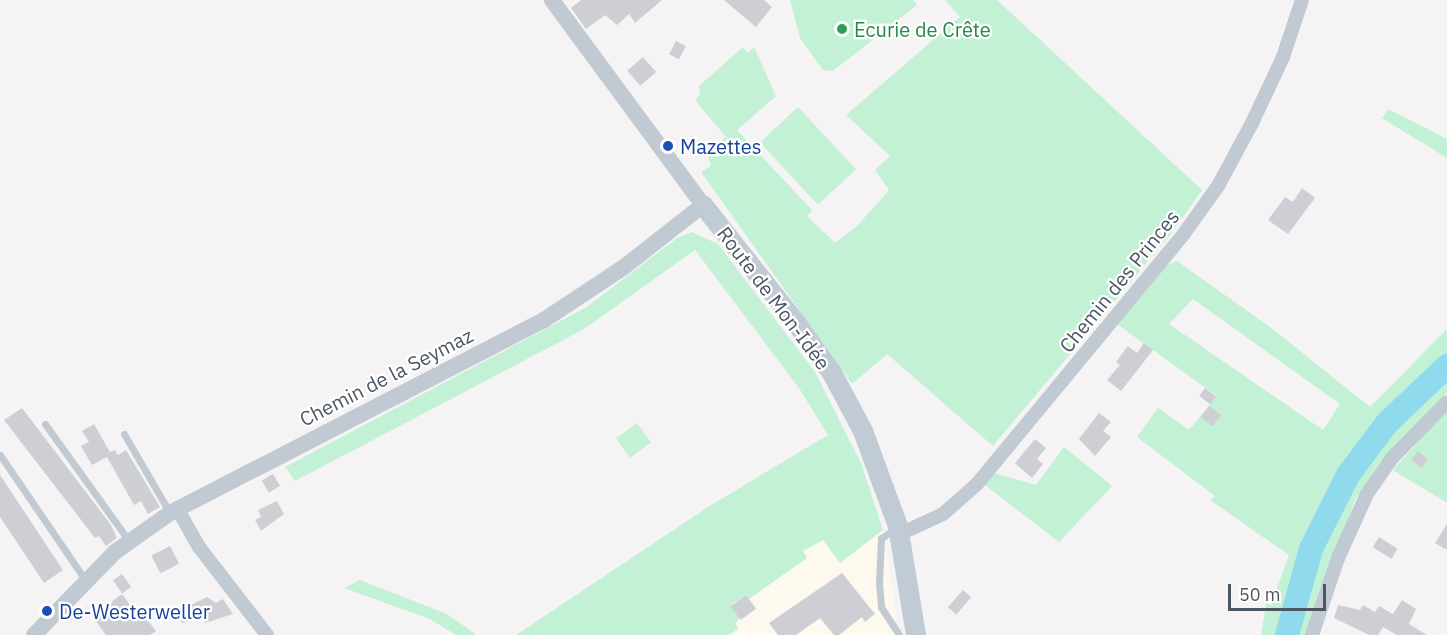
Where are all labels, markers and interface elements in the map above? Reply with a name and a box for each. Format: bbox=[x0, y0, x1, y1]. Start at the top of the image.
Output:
place label: Ecurie de Crête bbox=[854, 17, 991, 41]
marker: Ecurie de Crête bbox=[835, 22, 849, 36]
place label: Mazettes bbox=[680, 134, 761, 158]
marker: Mazettes bbox=[661, 139, 675, 153]
street label: Chemin des Princes bbox=[1054, 205, 1184, 357]
street label: Route de Mon-Idée bbox=[712, 222, 836, 374]
street label: Chemin de la Seymaz bbox=[295, 323, 477, 431]
scale bar bbox=[1231, 572, 1328, 610]
text: 50 m bbox=[1239, 583, 1281, 606]
place label: De-Westerweller bbox=[59, 599, 210, 623]
marker: De-Westerweller bbox=[40, 604, 54, 618]

